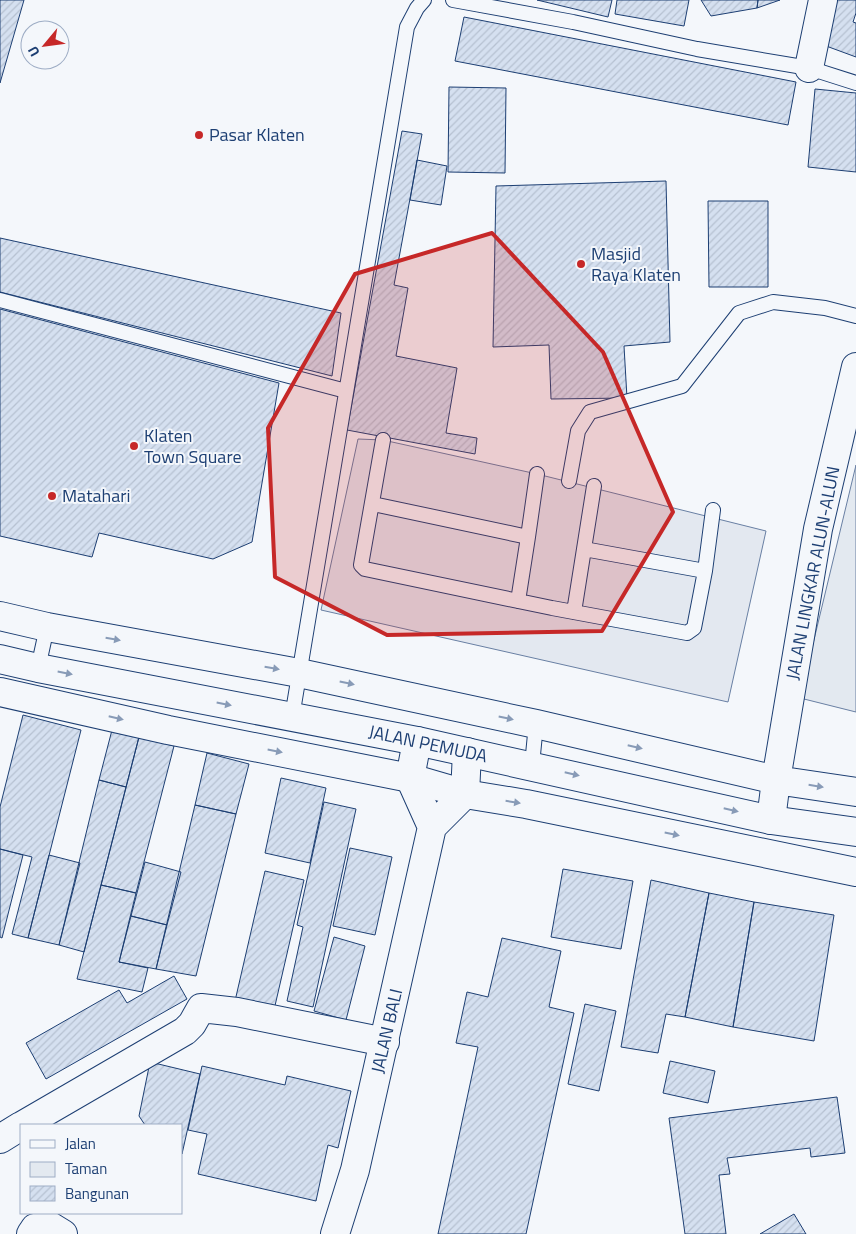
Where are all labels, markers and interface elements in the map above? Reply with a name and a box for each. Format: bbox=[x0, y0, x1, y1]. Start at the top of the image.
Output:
north arrow bbox=[20, 20, 70, 70]
text: U bbox=[22, 42, 45, 61]
place label: Pasar Klaten bbox=[209, 121, 305, 148]
marker: Pasar Klaten bbox=[193, 129, 205, 141]
place label: Masjid Raya Klaten bbox=[591, 240, 681, 288]
marker: Masjid Raya Klaten bbox=[575, 258, 587, 270]
place label: Klaten Town Square bbox=[144, 422, 242, 470]
marker: Klaten Town Square bbox=[128, 440, 140, 452]
street label: JALAN LINGKAR ALUN-ALUN bbox=[779, 464, 846, 682]
place label: Matahari bbox=[62, 482, 130, 509]
marker: Matahari bbox=[46, 490, 58, 502]
one-way arrow bbox=[105, 635, 121, 643]
one-way arrow bbox=[265, 665, 281, 673]
one-way arrow bbox=[57, 670, 73, 678]
one-way arrow bbox=[339, 680, 355, 688]
one-way arrow bbox=[217, 700, 232, 708]
one-way arrow bbox=[498, 714, 513, 722]
one-way arrow bbox=[108, 715, 124, 723]
street label: JALAN PEMUDA bbox=[366, 718, 490, 769]
one-way arrow bbox=[627, 743, 642, 751]
one-way arrow bbox=[267, 748, 283, 756]
one-way arrow bbox=[565, 770, 580, 778]
one-way arrow bbox=[808, 782, 824, 790]
one-way arrow bbox=[505, 798, 521, 806]
one-way arrow bbox=[723, 807, 739, 815]
one-way arrow bbox=[665, 830, 680, 838]
street label: JALAN BALI bbox=[364, 986, 409, 1076]
legend bbox=[20, 1124, 182, 1214]
text: Jalan bbox=[65, 1132, 96, 1155]
text: Taman bbox=[65, 1157, 107, 1180]
text: Bangunan bbox=[65, 1182, 129, 1205]

